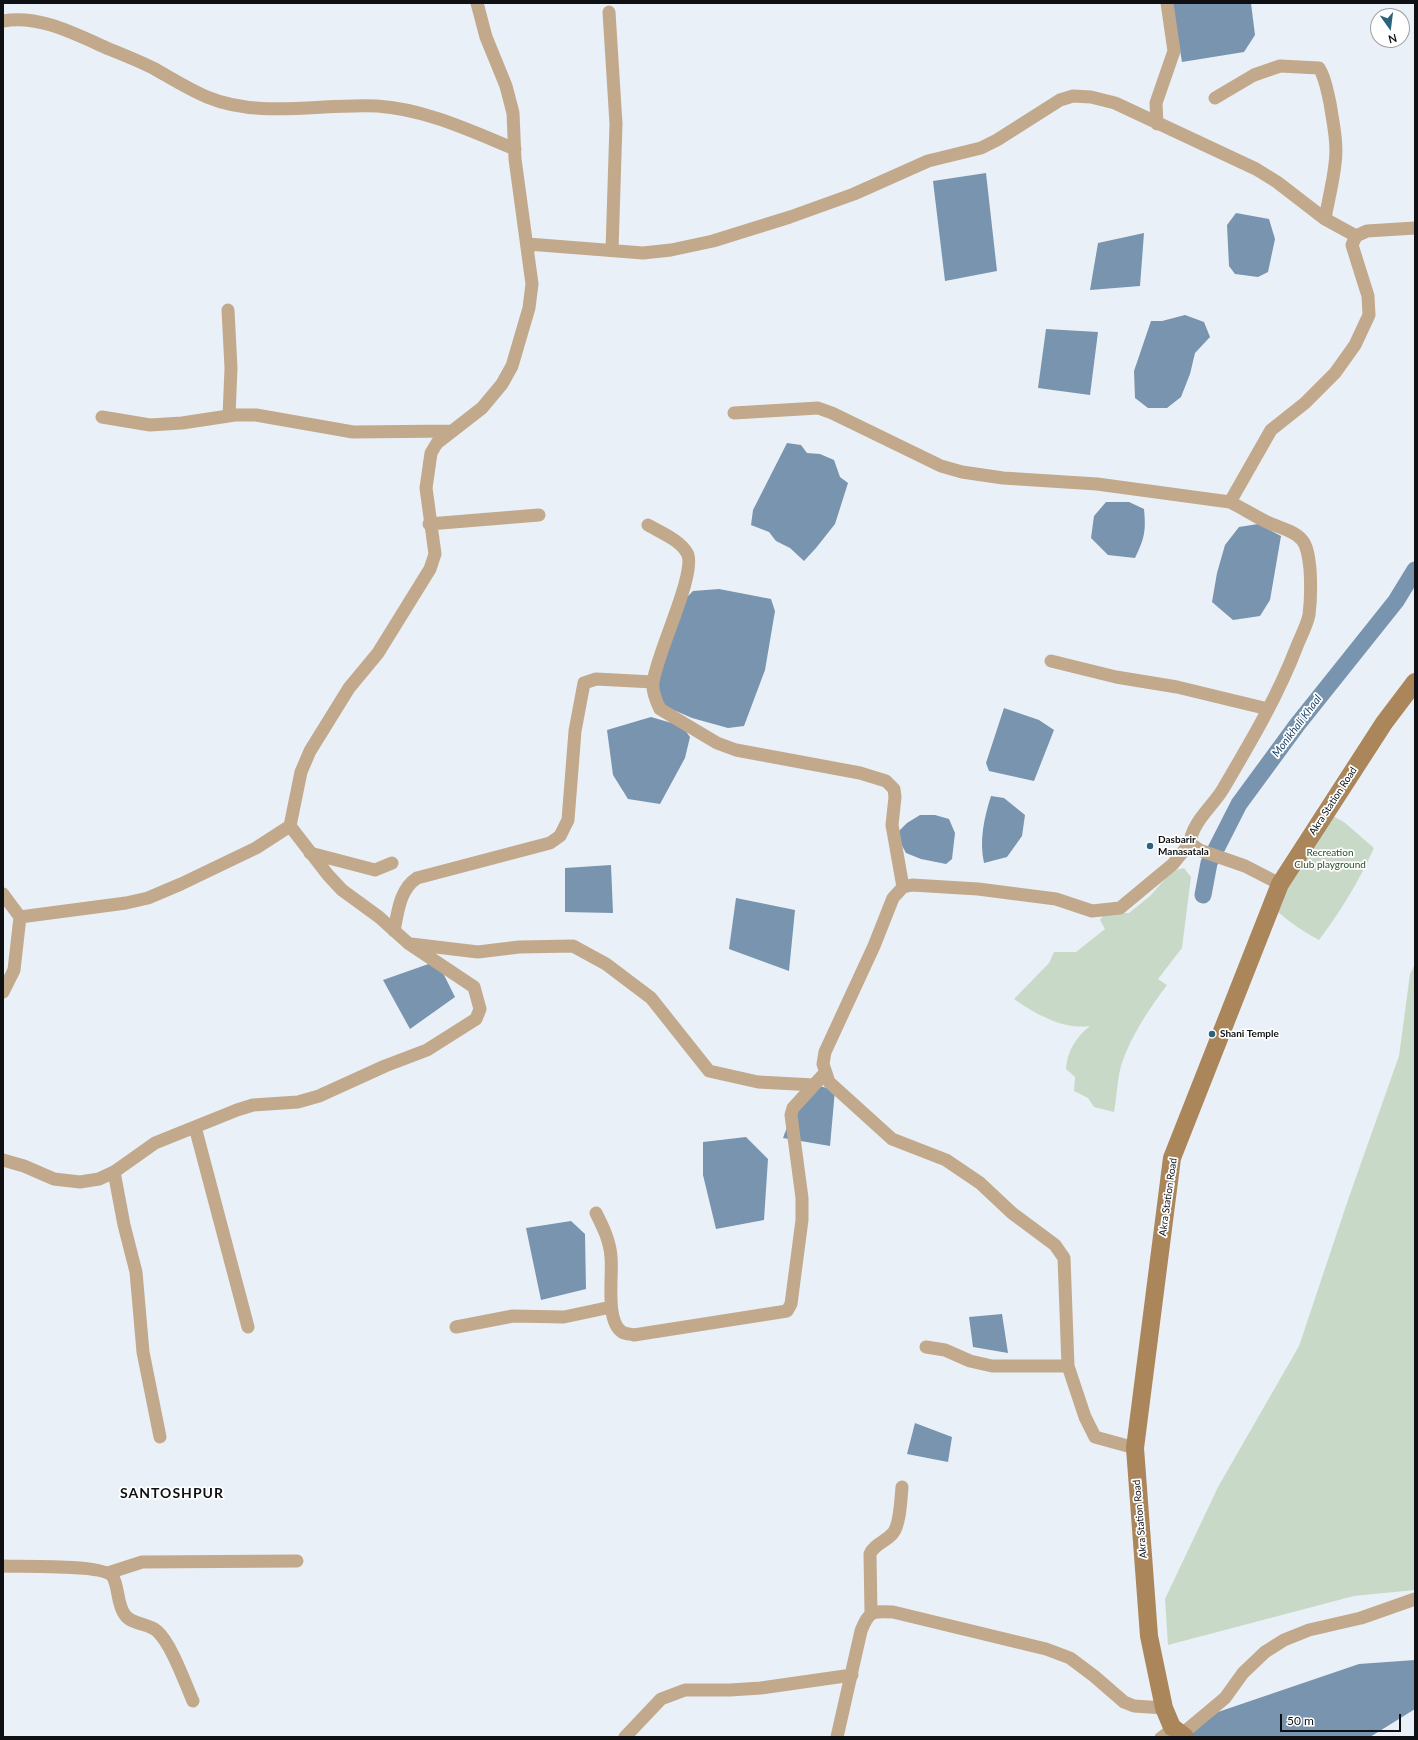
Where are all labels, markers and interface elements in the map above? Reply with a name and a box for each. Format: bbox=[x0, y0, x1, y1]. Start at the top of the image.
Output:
north arrow bbox=[1370, 8, 1410, 48]
text: N bbox=[1387, 32, 1398, 46]
water label: Monikhali Khaal bbox=[1269, 692, 1325, 760]
street label: Akra Station Road bbox=[1307, 765, 1359, 837]
place label: Dasbarir Manasatala bbox=[1158, 834, 1209, 858]
marker: Dasbarir Manasatala bbox=[1145, 841, 1155, 851]
park label: Recreation Club playground bbox=[1294, 847, 1366, 870]
place label: Shani Temple bbox=[1220, 1028, 1279, 1040]
marker: Shani Temple bbox=[1207, 1029, 1217, 1039]
street label: Akra Station Road bbox=[1157, 1157, 1179, 1237]
street label: Akra Station Road bbox=[1131, 1479, 1149, 1559]
district label: SANTOSHPUR bbox=[120, 1485, 224, 1501]
scale bar bbox=[1282, 1706, 1403, 1732]
text: 50 m bbox=[1287, 1713, 1314, 1728]

